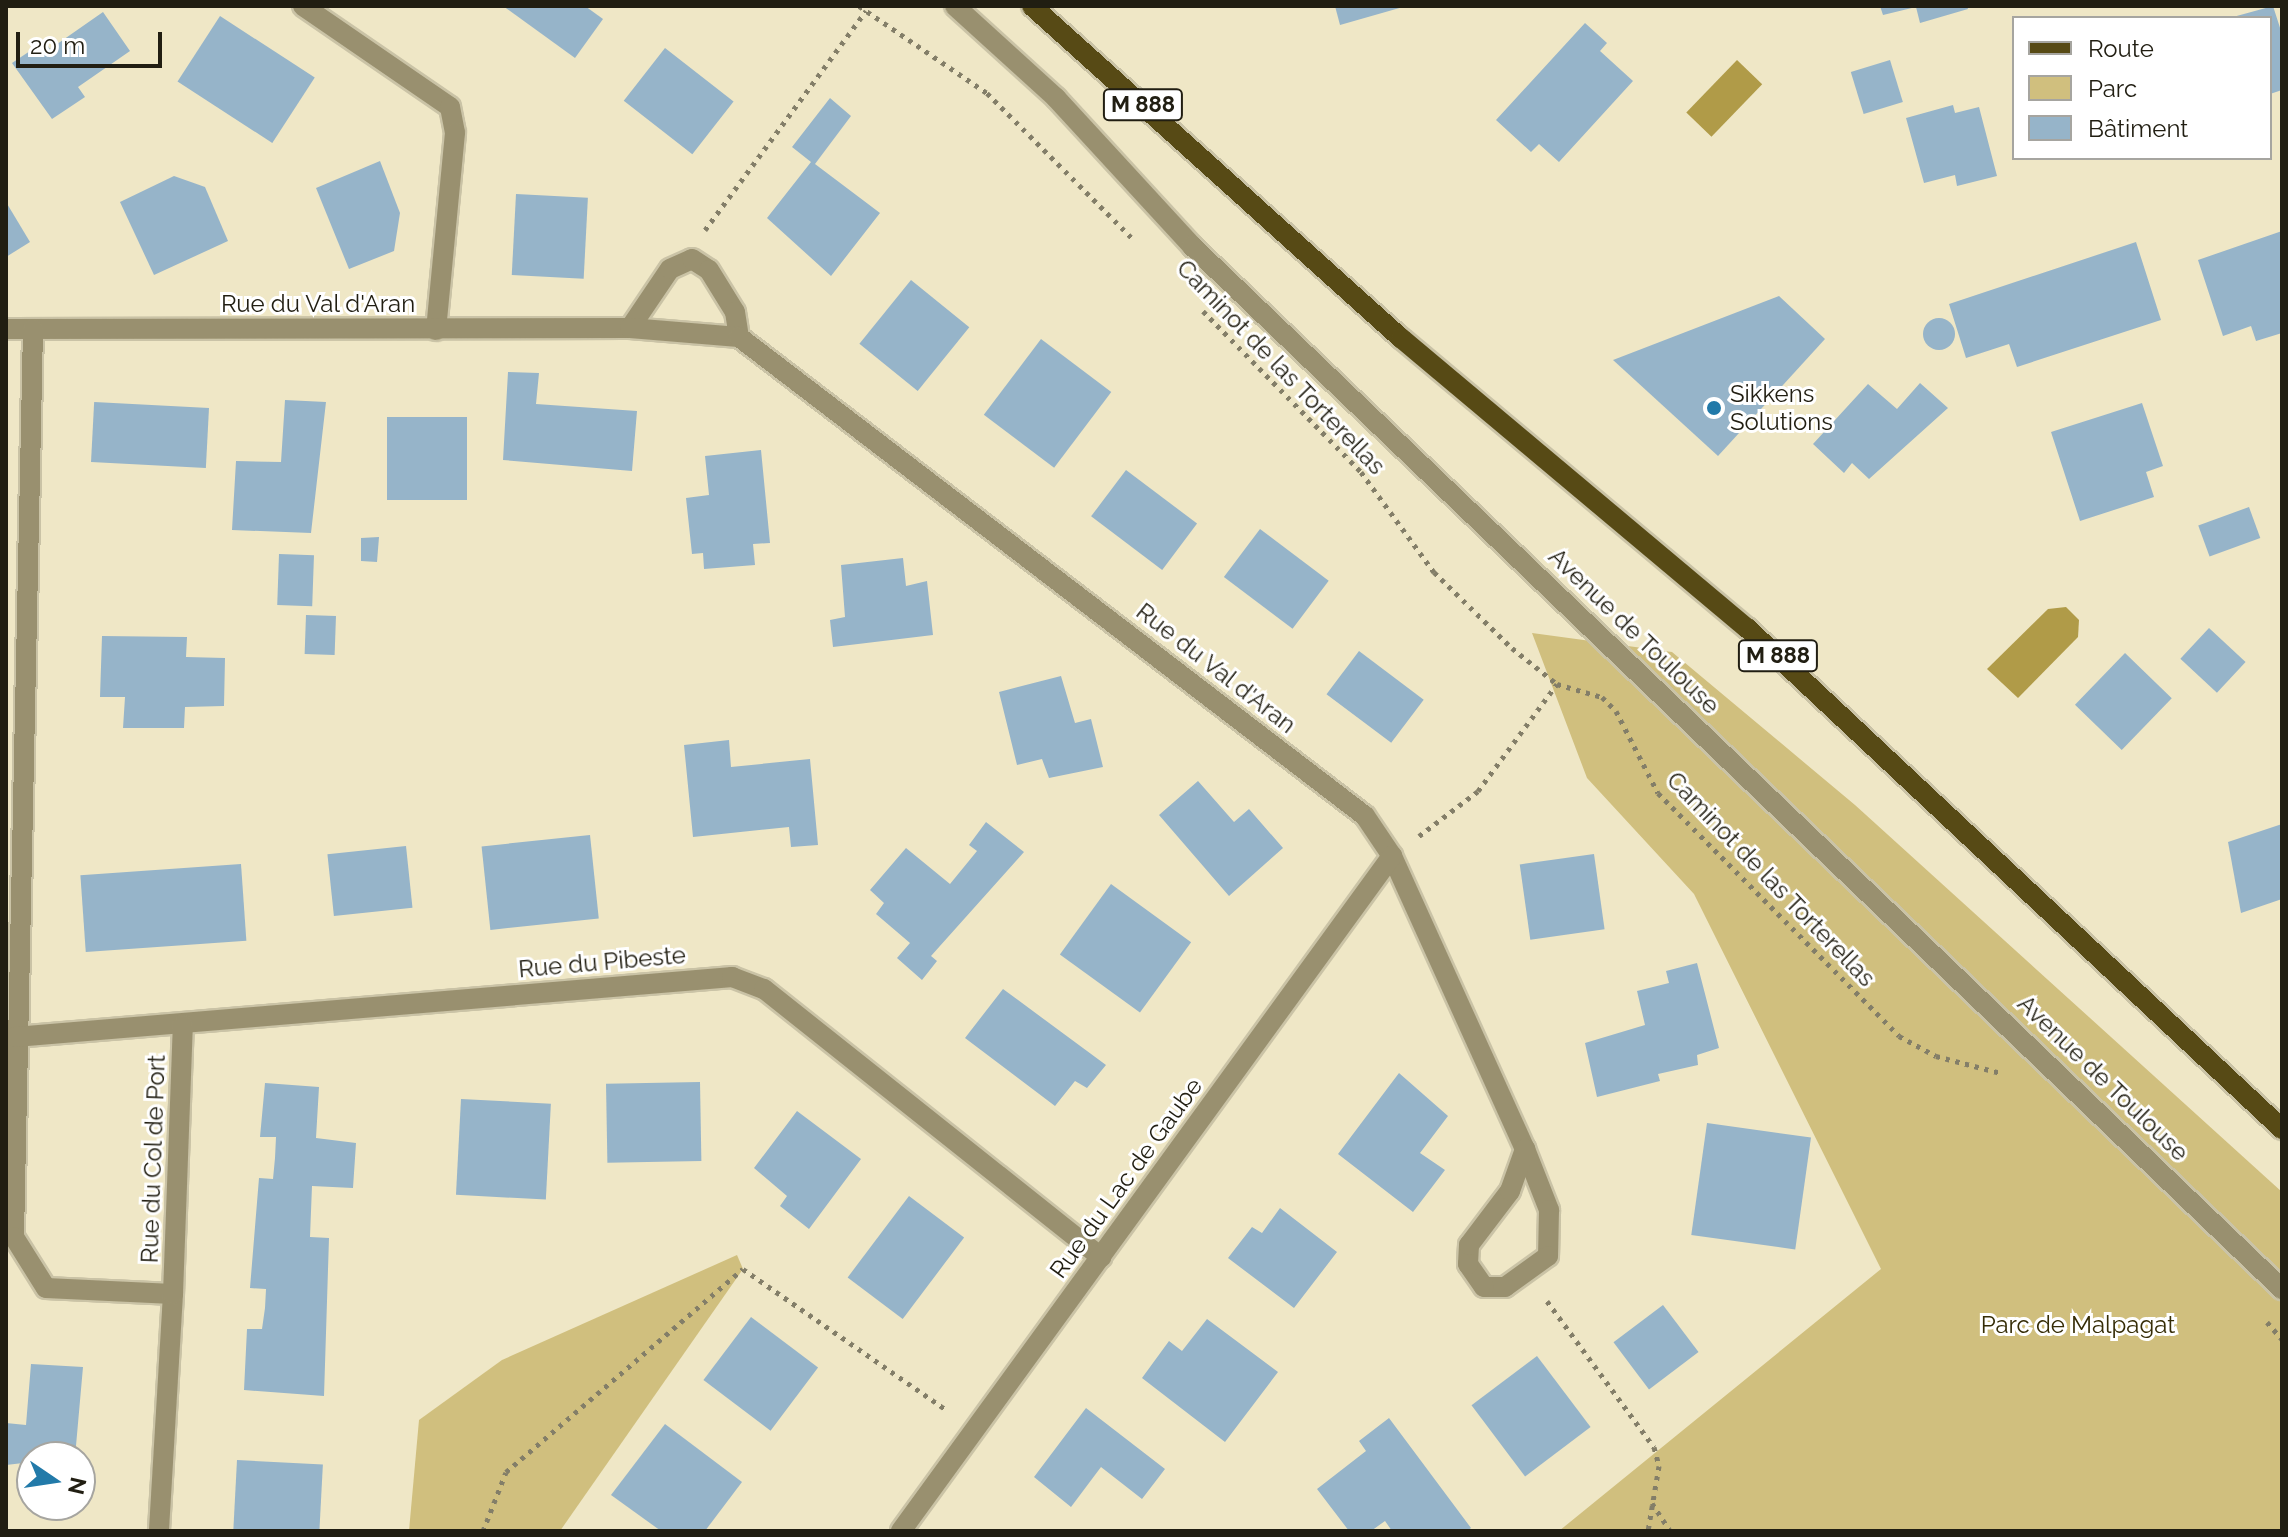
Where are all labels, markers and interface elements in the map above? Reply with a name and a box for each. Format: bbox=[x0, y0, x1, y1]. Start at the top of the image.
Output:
scale bar bbox=[20, 16, 166, 66]
legend bbox=[2012, 16, 2272, 160]
text: 20 m bbox=[30, 31, 85, 60]
text: Route bbox=[2088, 34, 2154, 63]
text: Parc bbox=[2088, 74, 2137, 103]
road number: M 888 bbox=[1101, 87, 1185, 123]
text: Bâtiment bbox=[2088, 114, 2188, 143]
street label: Caminot de las Torterellas bbox=[1171, 253, 1391, 481]
street label: Rue du Val d'Aran bbox=[220, 290, 416, 318]
place label: Sikkens Solutions bbox=[1730, 380, 1833, 436]
marker: Sikkens Solutions bbox=[1705, 399, 1723, 417]
street label: Avenue de Toulouse bbox=[1542, 542, 1726, 720]
street label: Rue du Val d'Aran bbox=[1130, 596, 1302, 740]
road number: M 888 bbox=[1736, 638, 1820, 674]
street label: Caminot de las Torterellas bbox=[1661, 765, 1881, 993]
street label: Rue du Pibeste bbox=[517, 940, 687, 984]
street label: Avenue de Toulouse bbox=[2011, 989, 2195, 1167]
street label: Rue du Col de Port bbox=[135, 1054, 171, 1264]
street label: Rue du Lac de Gaube bbox=[1044, 1072, 1208, 1284]
park label: Parc de Malpagat bbox=[1981, 1311, 2175, 1339]
north arrow bbox=[16, 1441, 96, 1521]
text: N bbox=[63, 1475, 92, 1497]

